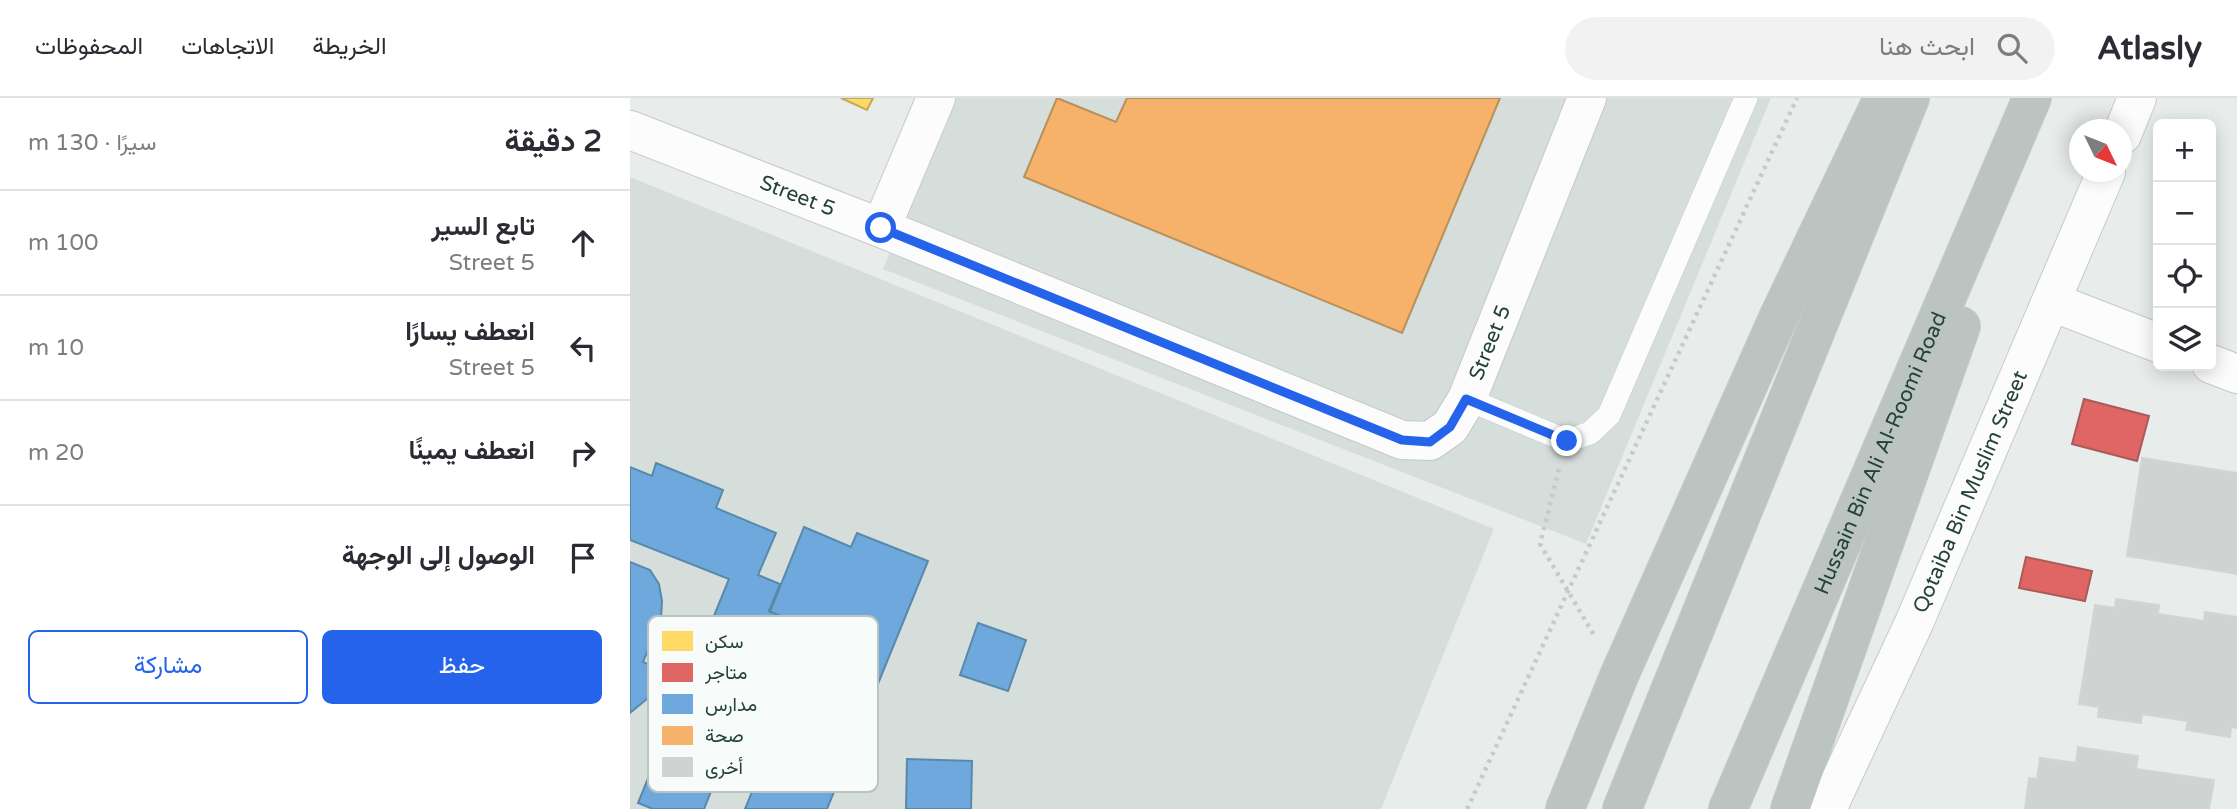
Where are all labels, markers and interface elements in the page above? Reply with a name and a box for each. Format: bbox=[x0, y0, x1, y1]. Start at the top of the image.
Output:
search box bbox=[1565, 17, 2055, 80]
icon: search bbox=[1993, 29, 2031, 67]
text: Atlasly bbox=[2097, 29, 2202, 68]
text: ابحث هنا bbox=[1879, 31, 1975, 62]
text: المحفوظات bbox=[35, 32, 143, 61]
text: الاتجاهات bbox=[181, 32, 274, 61]
text: الخريطة bbox=[312, 32, 387, 61]
north arrow bbox=[2069, 119, 2132, 182]
map controls bbox=[2153, 119, 2216, 371]
button: + bbox=[2153, 119, 2216, 182]
text: 2 دقيقة bbox=[505, 123, 602, 160]
text: سيرًا · 130 m bbox=[28, 129, 156, 157]
street label: Street 5 bbox=[756, 170, 839, 222]
button: − bbox=[2153, 182, 2216, 245]
text: تابع السير bbox=[431, 211, 535, 242]
route start bbox=[865, 212, 896, 243]
icon: ahead bbox=[564, 224, 602, 262]
text: 100 m bbox=[28, 229, 98, 257]
button: locate bbox=[2153, 245, 2216, 308]
text: Street 5 bbox=[449, 249, 535, 277]
street label: Street 5 bbox=[1464, 301, 1516, 384]
street label: Hussain Bin Ali Al-Roomi Road bbox=[1809, 308, 1952, 598]
button: layers bbox=[2153, 308, 2216, 371]
text: انعطف يسارًا bbox=[405, 316, 535, 347]
icon: left bbox=[564, 329, 602, 367]
text: 10 m bbox=[28, 334, 84, 362]
text: Street 5 bbox=[449, 354, 535, 382]
street label: Qotaiba Bin Muslim Street bbox=[1908, 367, 2033, 617]
route end bbox=[1551, 425, 1582, 456]
icon: right bbox=[564, 434, 602, 472]
text: انعطف يمينًا bbox=[408, 435, 535, 466]
text: 20 m bbox=[28, 439, 84, 467]
icon: arrive bbox=[564, 539, 602, 577]
text: الوصول إلى الوجهة bbox=[342, 540, 535, 571]
legend bbox=[648, 616, 878, 792]
button: مشاركة bbox=[28, 630, 308, 704]
button: حفظ bbox=[322, 630, 602, 704]
text: سكن bbox=[705, 631, 743, 653]
text: متاجر bbox=[704, 662, 747, 684]
text: مدارس bbox=[705, 694, 757, 716]
text: صحة bbox=[705, 725, 744, 747]
text: أخرى bbox=[705, 757, 743, 779]

